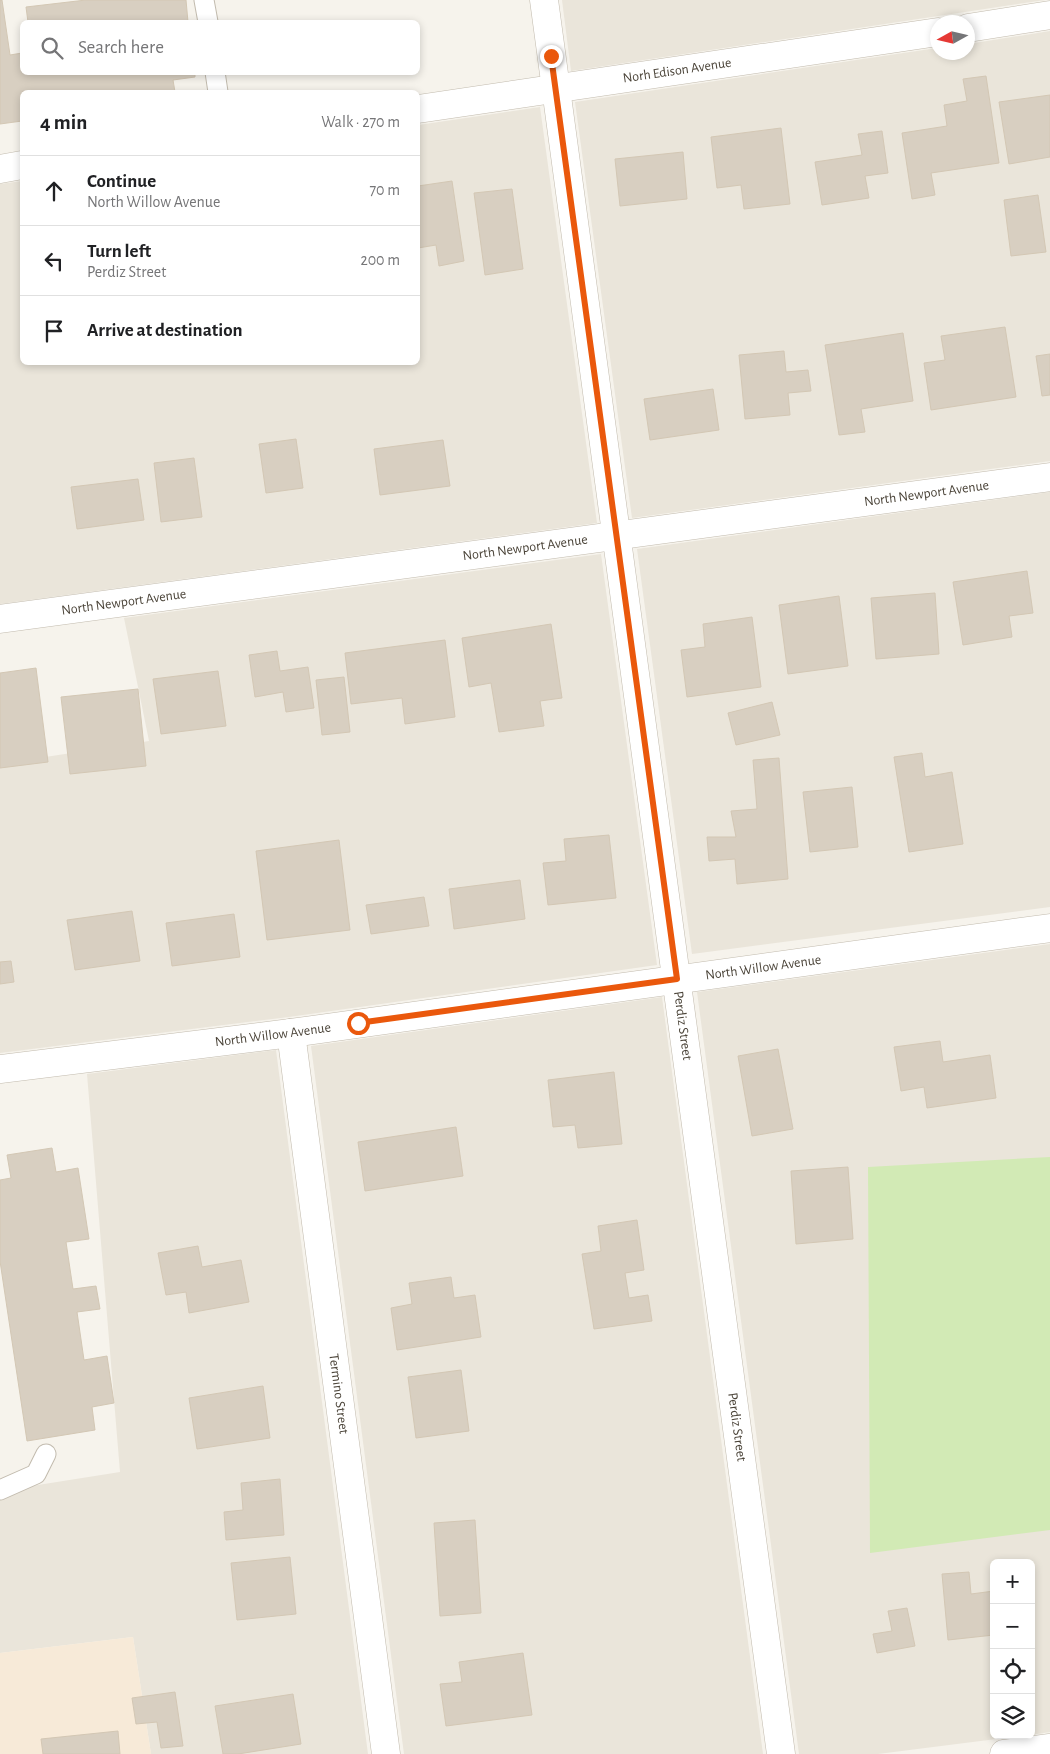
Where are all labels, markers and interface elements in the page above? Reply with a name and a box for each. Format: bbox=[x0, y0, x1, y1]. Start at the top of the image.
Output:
north arrow bbox=[930, 15, 975, 60]
search box bbox=[20, 20, 420, 75]
icon: search bbox=[38, 34, 66, 62]
text: Search here bbox=[78, 38, 164, 57]
route end bbox=[540, 45, 563, 68]
street label: Norh Edison Avenue bbox=[622, 56, 732, 86]
text: 4 min bbox=[40, 112, 87, 133]
text: Walk · 270 m bbox=[321, 114, 400, 130]
text: Continue bbox=[87, 172, 156, 191]
icon: ahead bbox=[40, 177, 68, 205]
text: 70 m bbox=[369, 182, 400, 198]
text: North Willow Avenue bbox=[87, 194, 220, 210]
text: Turn left bbox=[87, 242, 151, 261]
icon: left bbox=[40, 247, 68, 275]
text: 200 m bbox=[360, 252, 400, 268]
text: Perdiz Street bbox=[87, 264, 166, 280]
icon: arrive bbox=[40, 317, 68, 345]
text: Arrive at destination bbox=[87, 321, 243, 340]
street label: North Newport Avenue bbox=[863, 478, 990, 509]
street label: North Newport Avenue bbox=[462, 533, 589, 563]
street label: North Newport Avenue bbox=[61, 587, 187, 618]
street label: North Willow Avenue bbox=[704, 953, 822, 983]
street label: Perdiz Street bbox=[671, 990, 694, 1062]
route start bbox=[347, 1012, 370, 1035]
street label: North Willow Avenue bbox=[214, 1021, 332, 1049]
street label: Termino Street bbox=[326, 1353, 351, 1435]
street label: Perdiz Street bbox=[725, 1392, 748, 1463]
map controls bbox=[990, 1559, 1035, 1739]
button: + bbox=[990, 1559, 1035, 1604]
button: − bbox=[990, 1604, 1035, 1649]
button: locate bbox=[990, 1649, 1035, 1694]
button: layers bbox=[990, 1694, 1035, 1739]

